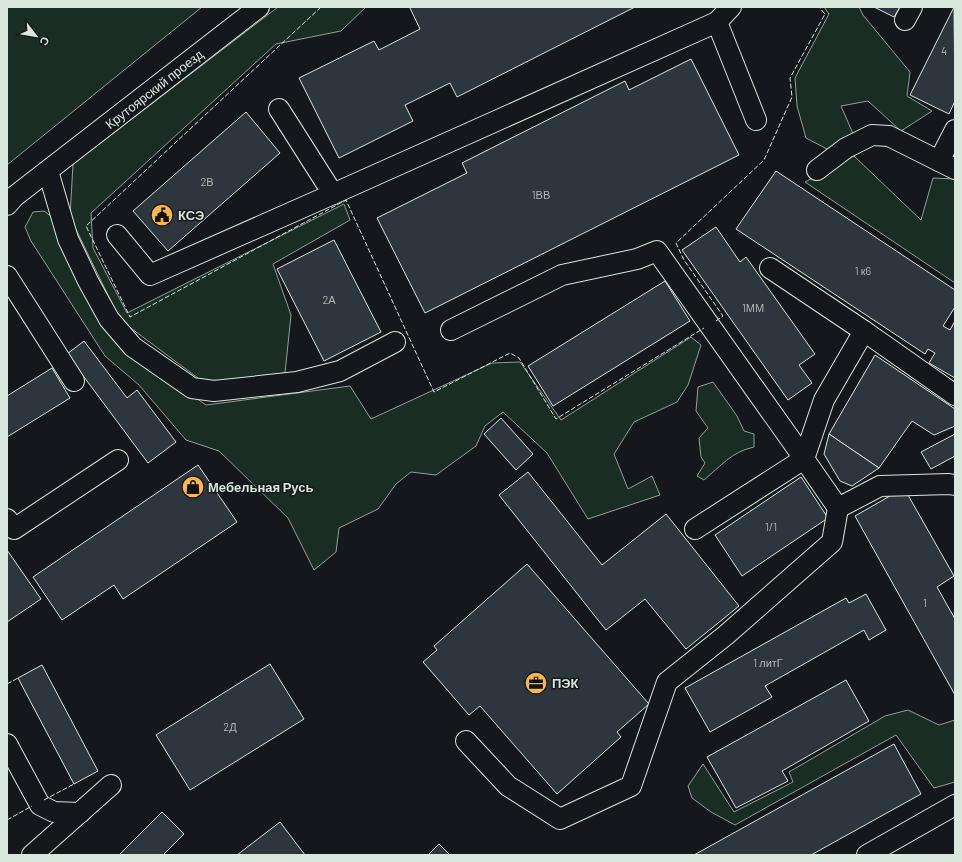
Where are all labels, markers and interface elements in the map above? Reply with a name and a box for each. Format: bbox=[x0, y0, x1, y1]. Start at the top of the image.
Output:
north arrow bbox=[16, 16, 56, 56]
text: С bbox=[37, 35, 53, 48]
house number: 4 bbox=[941, 44, 947, 57]
street label: Крутоярский проезд bbox=[102, 46, 206, 132]
house number: 2В bbox=[200, 175, 214, 188]
house number: 1ВВ bbox=[532, 188, 550, 201]
public building icon: КСЭ bbox=[149, 202, 175, 228]
place label: КСЭ bbox=[178, 207, 204, 223]
house number: 1 к6 bbox=[855, 264, 872, 277]
house number: 2А bbox=[322, 293, 336, 306]
house number: 1ММ bbox=[742, 301, 764, 314]
shop icon: Мебельная Русь bbox=[180, 474, 206, 500]
place label: Мебельная Русь bbox=[208, 479, 313, 495]
house number: 1/1 bbox=[765, 520, 777, 533]
house number: 1 bbox=[923, 596, 927, 609]
house number: 1 литГ bbox=[753, 656, 783, 669]
office icon: ПЭК bbox=[523, 670, 549, 696]
place label: ПЭК bbox=[552, 675, 579, 691]
house number: 2Д bbox=[223, 720, 237, 733]

